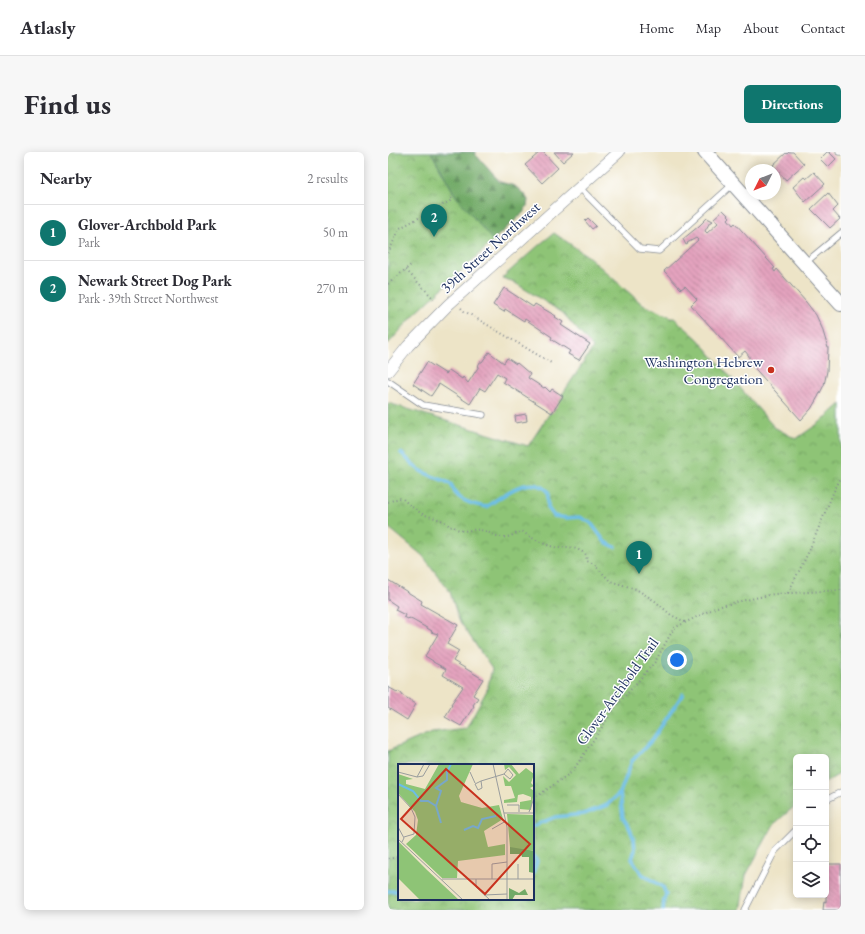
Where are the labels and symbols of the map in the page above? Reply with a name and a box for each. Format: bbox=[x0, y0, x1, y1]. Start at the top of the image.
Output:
north arrow bbox=[745, 164, 781, 200]
street label: 39th Street Northwest bbox=[436, 197, 544, 297]
pin: 2 bbox=[421, 204, 447, 237]
place label: Washington Hebrew Congregation bbox=[644, 352, 764, 388]
marker: Washington Hebrew Congregation bbox=[766, 365, 776, 375]
pin: 1 bbox=[626, 541, 652, 574]
street label: Glover-Archbold Trail bbox=[572, 633, 663, 748]
your location bbox=[667, 650, 687, 670]
inset map bbox=[398, 764, 534, 900]

